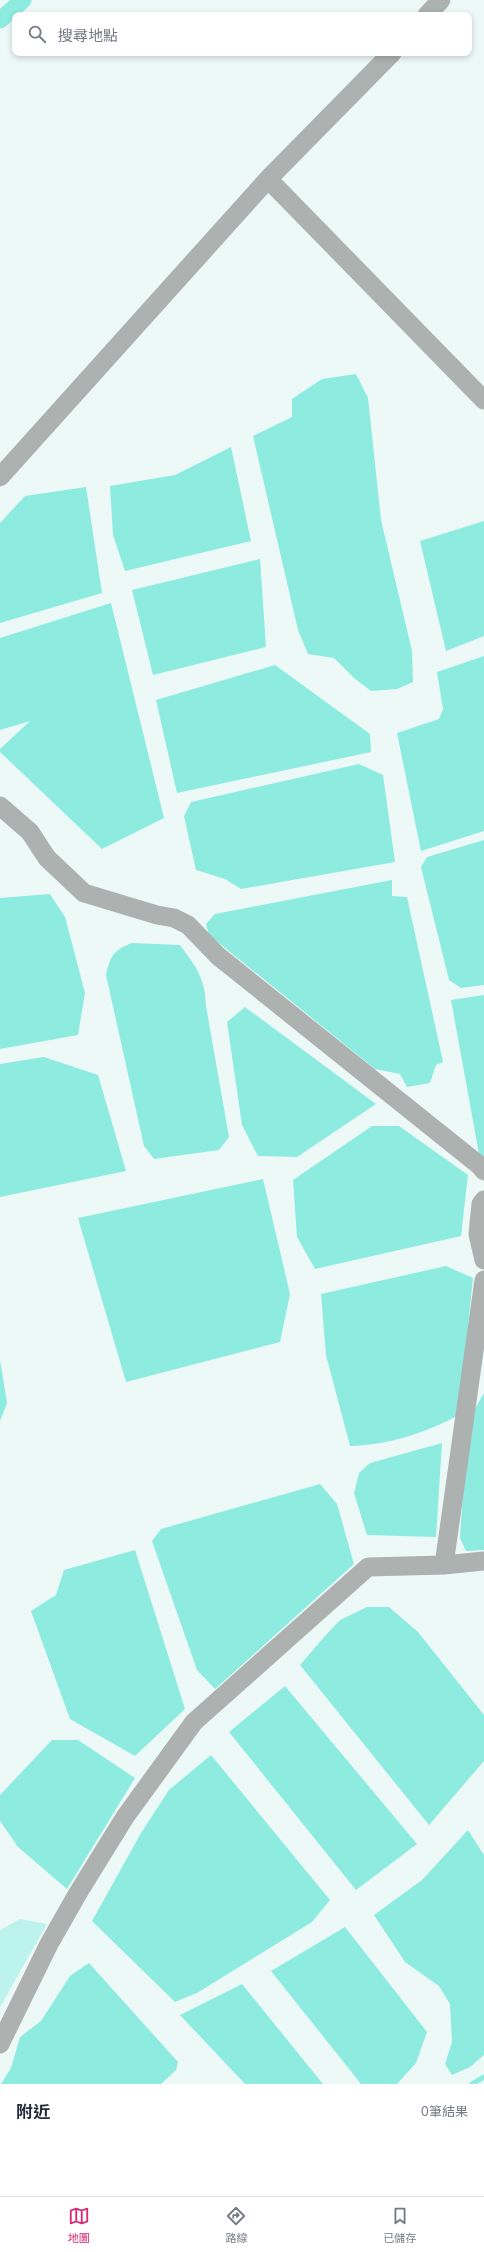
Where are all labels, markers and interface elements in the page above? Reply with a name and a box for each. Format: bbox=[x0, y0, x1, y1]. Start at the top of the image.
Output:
search box bbox=[12, 12, 472, 56]
icon: search bbox=[26, 23, 48, 45]
text: 搜尋地點 bbox=[58, 26, 118, 45]
text: 附近 bbox=[16, 2102, 50, 2122]
text: 0筆結果 bbox=[421, 2103, 468, 2119]
tab: 地圖 bbox=[68, 2205, 90, 2245]
tab: 路線 bbox=[225, 2205, 247, 2245]
tab: 已儲存 bbox=[383, 2205, 416, 2245]

